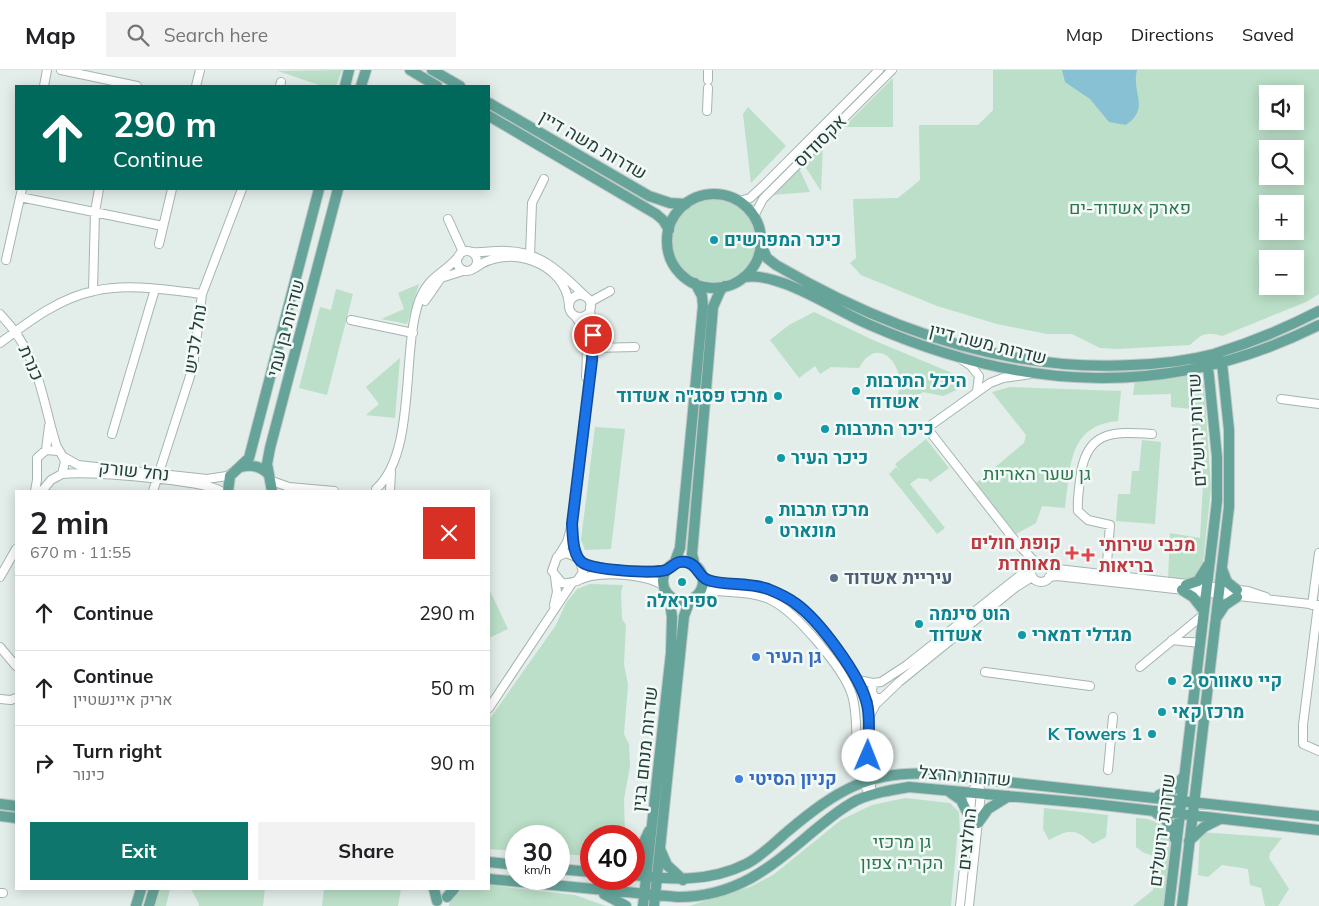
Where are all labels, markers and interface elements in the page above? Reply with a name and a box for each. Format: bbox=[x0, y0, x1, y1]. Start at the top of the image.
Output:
search box bbox=[106, 12, 456, 57]
text: Map bbox=[25, 20, 76, 50]
icon: search bbox=[124, 21, 152, 49]
text: Search here bbox=[164, 23, 268, 47]
text: Map bbox=[1066, 23, 1103, 46]
text: Directions bbox=[1131, 23, 1214, 46]
text: Saved bbox=[1242, 23, 1294, 46]
map controls bbox=[1259, 85, 1304, 295]
button: sound bbox=[1259, 85, 1304, 130]
text: 290 m bbox=[113, 102, 217, 146]
icon: ahead bbox=[30, 105, 95, 170]
street label: שדרות משה דיין bbox=[535, 105, 651, 185]
street label: אקסודוס bbox=[788, 109, 851, 172]
button: search bbox=[1259, 140, 1304, 185]
text: Continue bbox=[113, 145, 203, 173]
button: + bbox=[1259, 195, 1304, 240]
park label: פארק אשדוד-ים bbox=[1069, 196, 1191, 219]
place label: כיכר המפרשים bbox=[724, 228, 841, 251]
marker: כיכר המפרשים bbox=[708, 234, 720, 246]
button: − bbox=[1259, 250, 1304, 295]
street label: שדרות בן עמי bbox=[261, 276, 310, 379]
street label: נחל לכיש bbox=[178, 303, 211, 375]
pin bbox=[572, 314, 614, 356]
street label: שדרות משה דיין bbox=[927, 318, 1049, 369]
icon: arrive bbox=[579, 321, 607, 349]
street label: כנרת bbox=[14, 342, 49, 384]
place label: היכל התרבות אשדוד bbox=[866, 369, 967, 413]
street label: שדרות ירושלים bbox=[1182, 373, 1211, 487]
place label: מרכז פסג"ה אשדוד bbox=[616, 384, 768, 407]
marker: היכל התרבות אשדוד bbox=[850, 385, 862, 397]
marker: מרכז פסג"ה אשדוד bbox=[772, 390, 784, 402]
place label: כיכר התרבות bbox=[835, 417, 934, 440]
marker: כיכר התרבות bbox=[819, 423, 831, 435]
place label: כיכר העיר bbox=[791, 446, 868, 469]
marker: כיכר העיר bbox=[775, 452, 787, 464]
street label: נחל שורק bbox=[98, 455, 171, 486]
park label: גן שער האריות bbox=[983, 462, 1091, 485]
place label: מרכז תרבות מונארט bbox=[779, 498, 869, 542]
text: 2 min bbox=[30, 504, 109, 542]
button: close bbox=[423, 507, 475, 559]
marker: מרכז תרבות מונארט bbox=[763, 514, 775, 526]
place label: קופת חולים מאוחדת bbox=[970, 531, 1061, 575]
place label: מכבי שירותי בריאות bbox=[1099, 533, 1196, 577]
text: 670 m · 11:55 bbox=[30, 542, 131, 562]
marker: קופת חולים מאוחדת bbox=[1065, 546, 1079, 560]
marker: מכבי שירותי בריאות bbox=[1081, 548, 1095, 562]
place label: עיריית אשדוד bbox=[844, 566, 952, 589]
marker: עיריית אשדוד bbox=[828, 572, 840, 584]
marker: ספיראלה bbox=[676, 576, 688, 588]
place label: ספיראלה bbox=[646, 589, 718, 612]
icon: ahead bbox=[30, 599, 58, 627]
text: Continue bbox=[73, 601, 153, 625]
text: 290 m bbox=[419, 601, 475, 625]
place label: הוט סינמה אשדוד bbox=[929, 602, 1010, 646]
marker: הוט סינמה אשדוד bbox=[913, 618, 925, 630]
place label: מגדלי דמארי bbox=[1032, 623, 1132, 646]
marker: מגדלי דמארי bbox=[1016, 629, 1028, 641]
place label: גן העיר bbox=[766, 645, 822, 668]
marker: גן העיר bbox=[750, 651, 762, 663]
text: Continue bbox=[73, 664, 153, 688]
place label: קיי טאוורס 2 bbox=[1182, 669, 1282, 692]
icon: ahead bbox=[30, 674, 58, 702]
marker: קיי טאוורס 2 bbox=[1166, 675, 1178, 687]
text: 50 m bbox=[431, 676, 475, 700]
street label: שדרות מנחם בגין bbox=[626, 685, 663, 813]
text: אריק איינשטיין bbox=[73, 689, 173, 709]
place label: מרכז קאי bbox=[1172, 700, 1245, 723]
marker: מרכז קאי bbox=[1156, 706, 1168, 718]
place label: K Towers 1 bbox=[1048, 722, 1142, 745]
marker: K Towers 1 bbox=[1146, 728, 1158, 740]
position arrow bbox=[841, 729, 893, 781]
text: Turn right bbox=[73, 739, 162, 763]
icon: right bbox=[30, 749, 58, 777]
text: 90 m bbox=[431, 751, 475, 775]
street label: שדרות הרצל bbox=[918, 760, 1012, 791]
text: כינור bbox=[73, 764, 105, 784]
place label: קניון הסיטי bbox=[749, 767, 837, 790]
street label: שדרות ירושלים bbox=[1143, 772, 1180, 888]
marker: קניון הסיטי bbox=[733, 773, 745, 785]
street label: החלוצים bbox=[952, 807, 981, 871]
button: Exit bbox=[30, 822, 248, 880]
button: Share bbox=[258, 822, 475, 880]
speed limit sign: 40 bbox=[580, 825, 645, 890]
park label: גן מרכזי הקריה צפון bbox=[861, 830, 943, 874]
text: 30 bbox=[522, 836, 553, 867]
text: km/h bbox=[524, 862, 551, 877]

